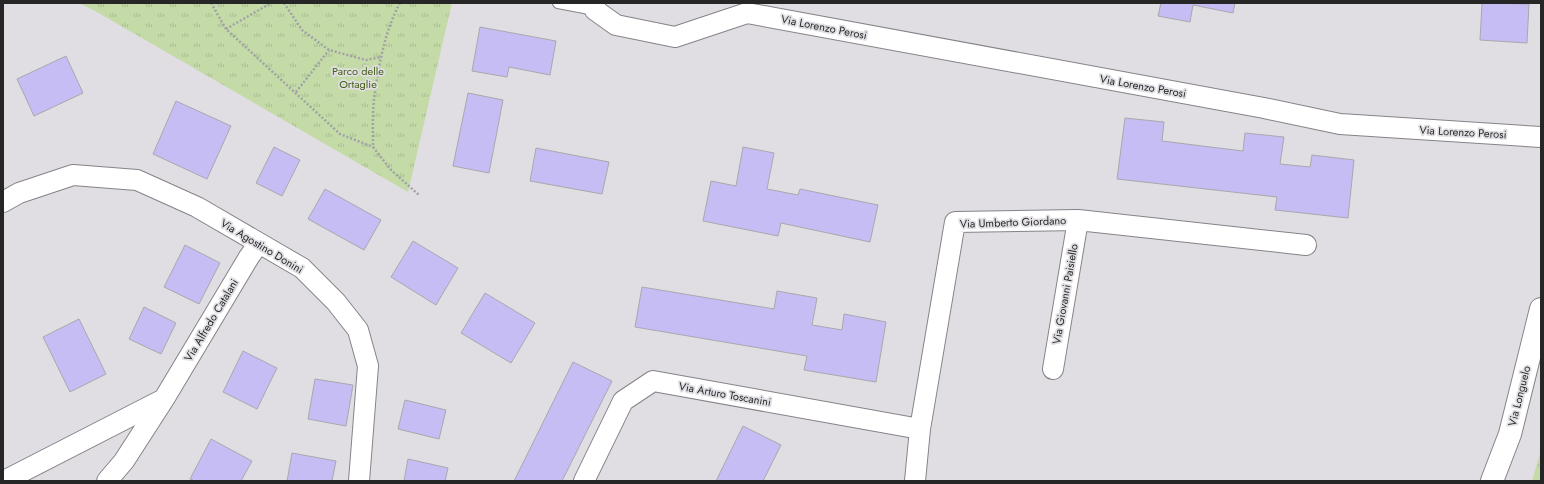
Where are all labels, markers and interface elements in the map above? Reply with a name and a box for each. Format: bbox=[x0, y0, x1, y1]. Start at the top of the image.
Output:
street label: Via Lorenzo Perosi bbox=[780, 11, 868, 43]
park label: Parco delle Ortaglie bbox=[332, 63, 384, 92]
street label: Via Lorenzo Perosi bbox=[1099, 71, 1187, 101]
street label: Via Lorenzo Perosi bbox=[1419, 122, 1507, 142]
street label: Via Umberto Giordano bbox=[960, 212, 1066, 232]
street label: Via Agostino Donini bbox=[218, 215, 307, 277]
street label: Via Giovanni Paisiello bbox=[1048, 243, 1082, 345]
street label: Via Alfredo Catalani bbox=[180, 276, 242, 364]
street label: Via Longuelo bbox=[1504, 364, 1534, 428]
street label: Via Arturo Toscanini bbox=[678, 378, 772, 410]

